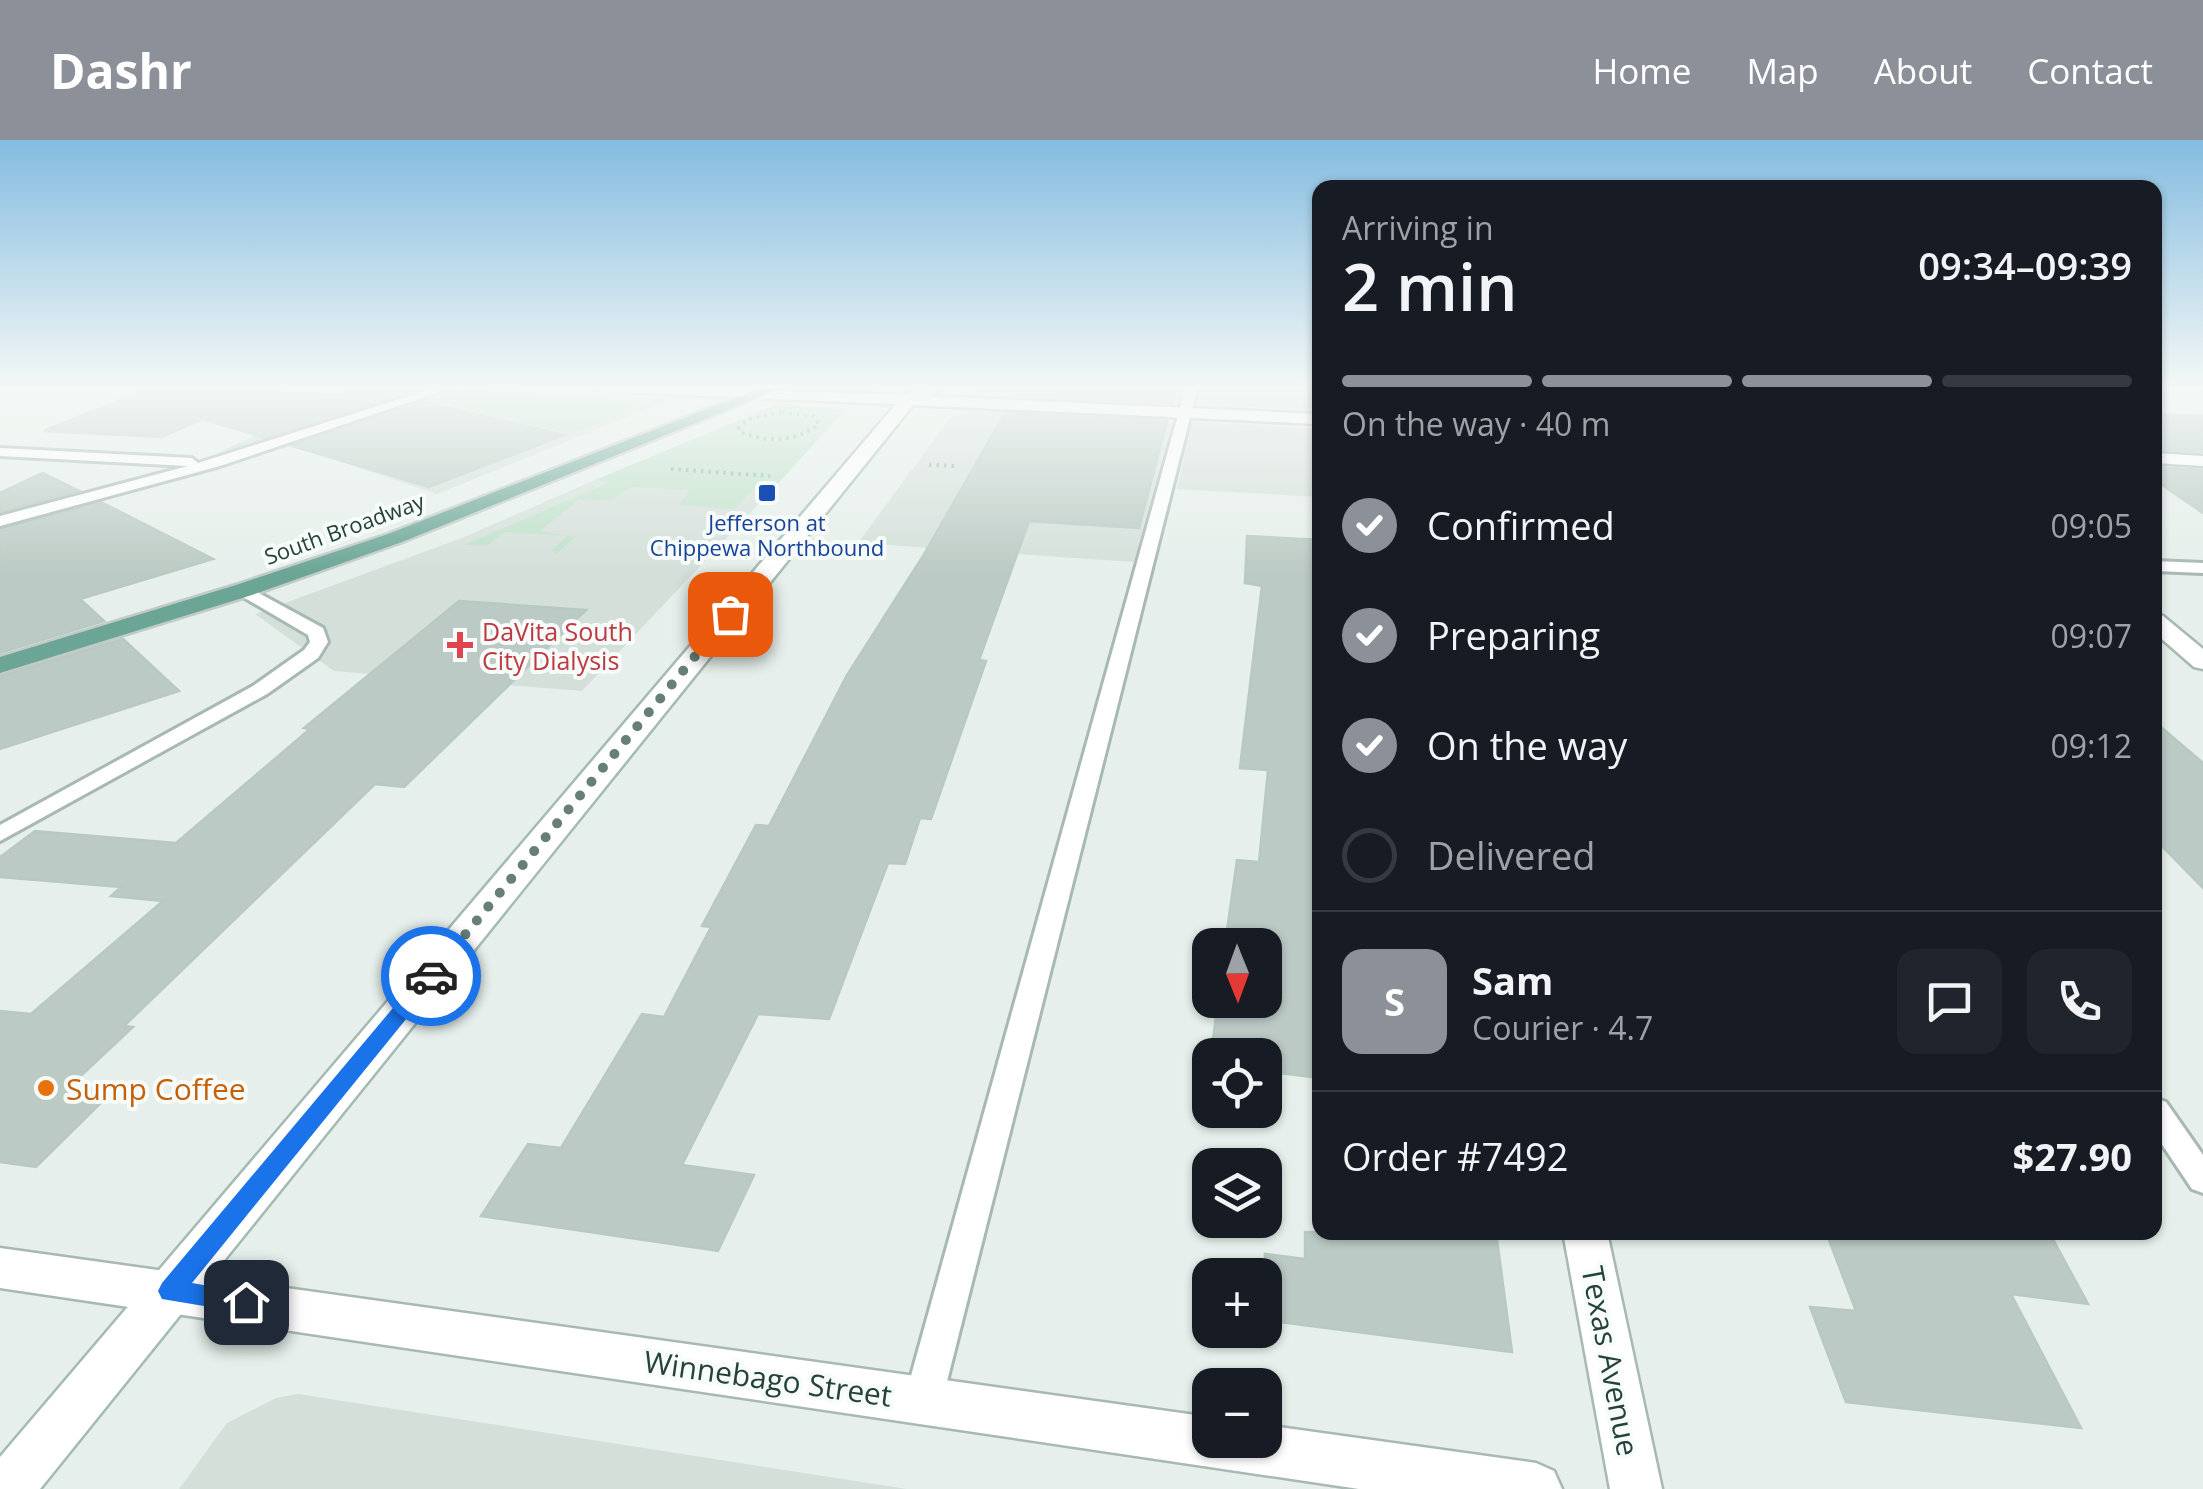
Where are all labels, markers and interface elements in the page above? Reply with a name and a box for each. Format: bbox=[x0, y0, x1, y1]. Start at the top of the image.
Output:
text: Dashr bbox=[50, 38, 192, 103]
text: Home bbox=[1592, 47, 1691, 94]
text: Map bbox=[1746, 47, 1819, 94]
text: About bbox=[1874, 47, 1972, 94]
text: Contact bbox=[2027, 47, 2153, 94]
text: Arriving in bbox=[1342, 206, 1494, 249]
text: 09:34–09:39 bbox=[1918, 239, 2132, 291]
text: 2 min bbox=[1342, 242, 1517, 330]
text: On the way · 40 m bbox=[1342, 402, 1610, 445]
marker: Jefferson at Chippewa Northbound bbox=[756, 482, 778, 504]
street label: South Broadway bbox=[260, 485, 429, 571]
icon: check bbox=[1342, 498, 1397, 553]
text: Confirmed bbox=[1427, 499, 1615, 551]
text: 09:05 bbox=[2050, 504, 2132, 547]
place label: Jefferson at Chippewa Northbound bbox=[650, 507, 884, 562]
pin bbox=[688, 572, 773, 657]
icon: bag bbox=[703, 587, 758, 642]
icon: check bbox=[1342, 608, 1397, 663]
text: Preparing bbox=[1427, 609, 1600, 661]
place label: DaVita South City Dialysis bbox=[482, 614, 633, 677]
text: 09:07 bbox=[2050, 614, 2132, 657]
marker: DaVita South City Dialysis bbox=[447, 632, 473, 658]
icon: check bbox=[1342, 718, 1397, 773]
text: On the way bbox=[1427, 719, 1627, 771]
text: 09:12 bbox=[2050, 724, 2132, 767]
text: Delivered bbox=[1427, 829, 1596, 881]
courier bbox=[381, 926, 481, 1026]
north arrow bbox=[1192, 928, 1282, 1018]
map controls bbox=[1192, 928, 1282, 1458]
icon: car bbox=[404, 949, 459, 1004]
button: chat bbox=[1897, 949, 2002, 1054]
button: phone bbox=[2027, 949, 2132, 1054]
text: Sam bbox=[1472, 954, 1553, 1006]
text: S bbox=[1384, 975, 1405, 1027]
text: Courier · 4.7 bbox=[1472, 1006, 1653, 1049]
button: locate bbox=[1192, 1038, 1282, 1128]
place label: Sump Coffee bbox=[66, 1068, 246, 1109]
marker: Sump Coffee bbox=[35, 1077, 57, 1099]
text: Order #7492 bbox=[1342, 1130, 1569, 1182]
text: $27.90 bbox=[2013, 1130, 2132, 1182]
button: layers bbox=[1192, 1148, 1282, 1238]
button: + bbox=[1192, 1258, 1282, 1348]
pin bbox=[204, 1260, 289, 1345]
street label: Texas Avenue bbox=[1573, 1263, 1649, 1459]
icon: home bbox=[219, 1275, 274, 1330]
street label: Winnebago Street bbox=[641, 1340, 895, 1416]
button: − bbox=[1192, 1368, 1282, 1458]

